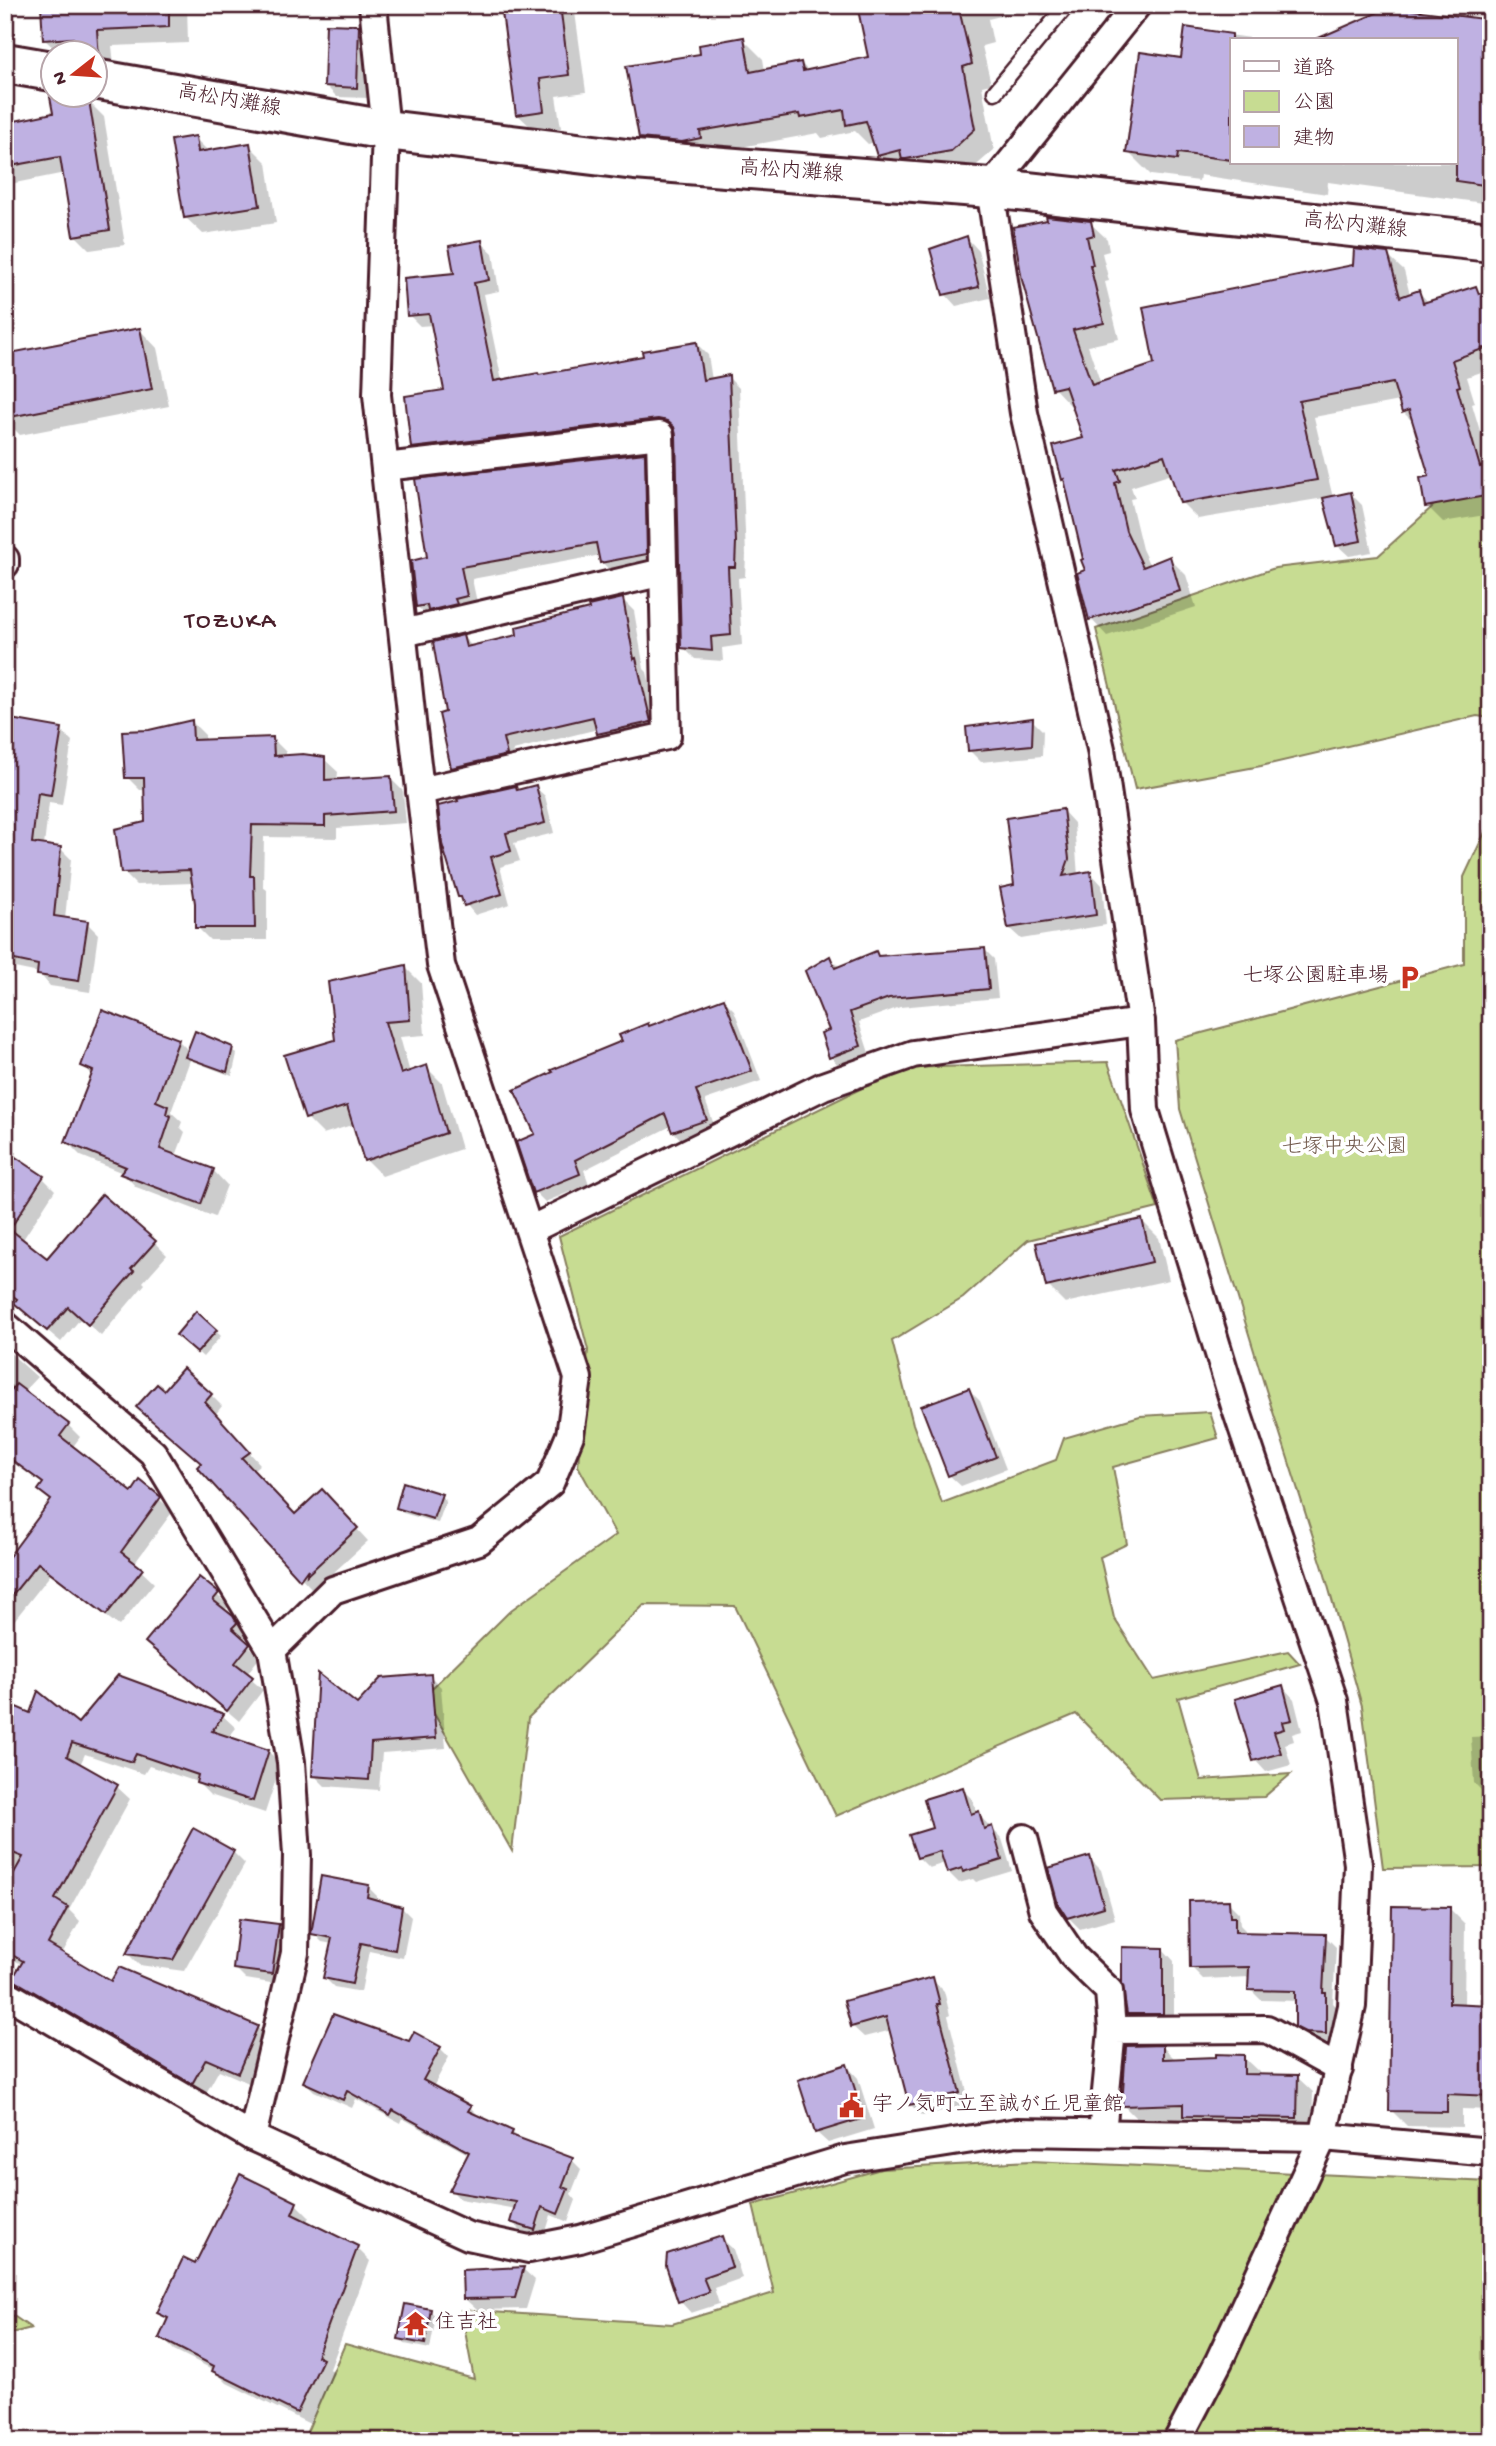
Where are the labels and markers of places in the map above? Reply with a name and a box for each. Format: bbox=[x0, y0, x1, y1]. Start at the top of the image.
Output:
place label: 七塚公園駐車場 bbox=[1242, 963, 1389, 990]
parking icon: 七塚公園駐車場 bbox=[1395, 963, 1423, 991]
public building icon: 宇ノ気町立至誠が丘児童館 bbox=[838, 2092, 866, 2120]
place label: 宇ノ気町立至誠が丘児童館 bbox=[872, 2092, 1124, 2119]
temple icon: 住吉社 bbox=[401, 2310, 429, 2338]
place label: 住吉社 bbox=[435, 2310, 498, 2337]

